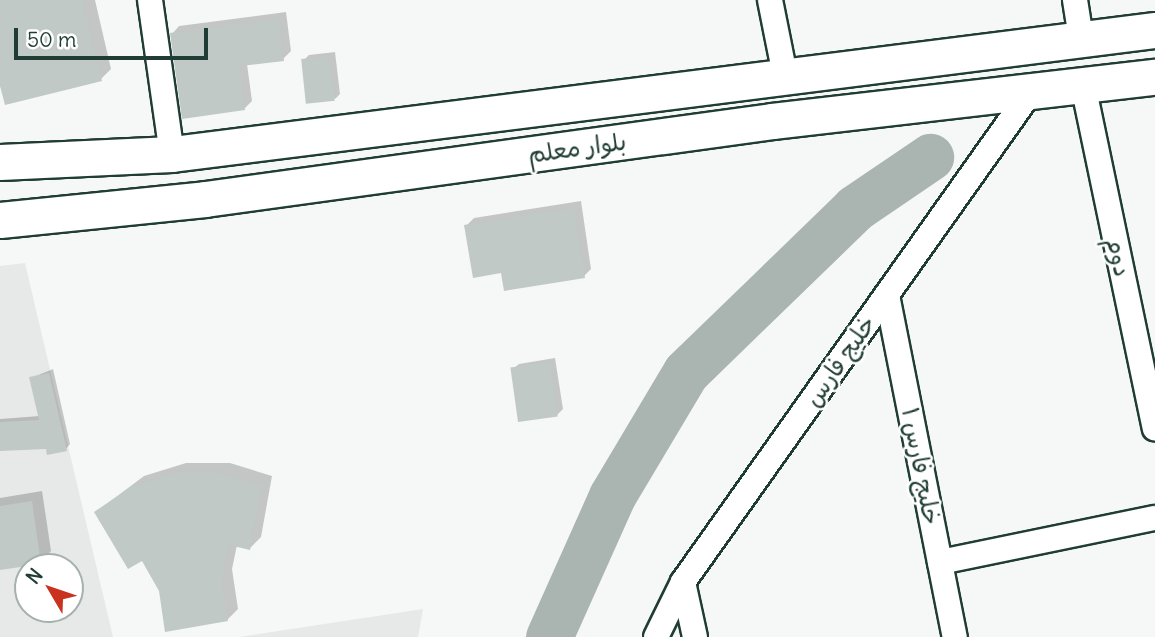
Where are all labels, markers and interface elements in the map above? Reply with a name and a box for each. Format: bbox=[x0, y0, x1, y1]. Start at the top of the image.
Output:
scale bar bbox=[18, 14, 212, 58]
text: 50 m bbox=[27, 26, 76, 53]
street label: بلوار معلم bbox=[526, 127, 628, 169]
street label: دوم bbox=[1101, 235, 1137, 279]
street label: خلیج فارس bbox=[798, 310, 882, 412]
street label: خلیج فارس ۱ bbox=[896, 405, 946, 527]
north arrow bbox=[14, 553, 84, 623]
text: N bbox=[21, 563, 48, 589]

